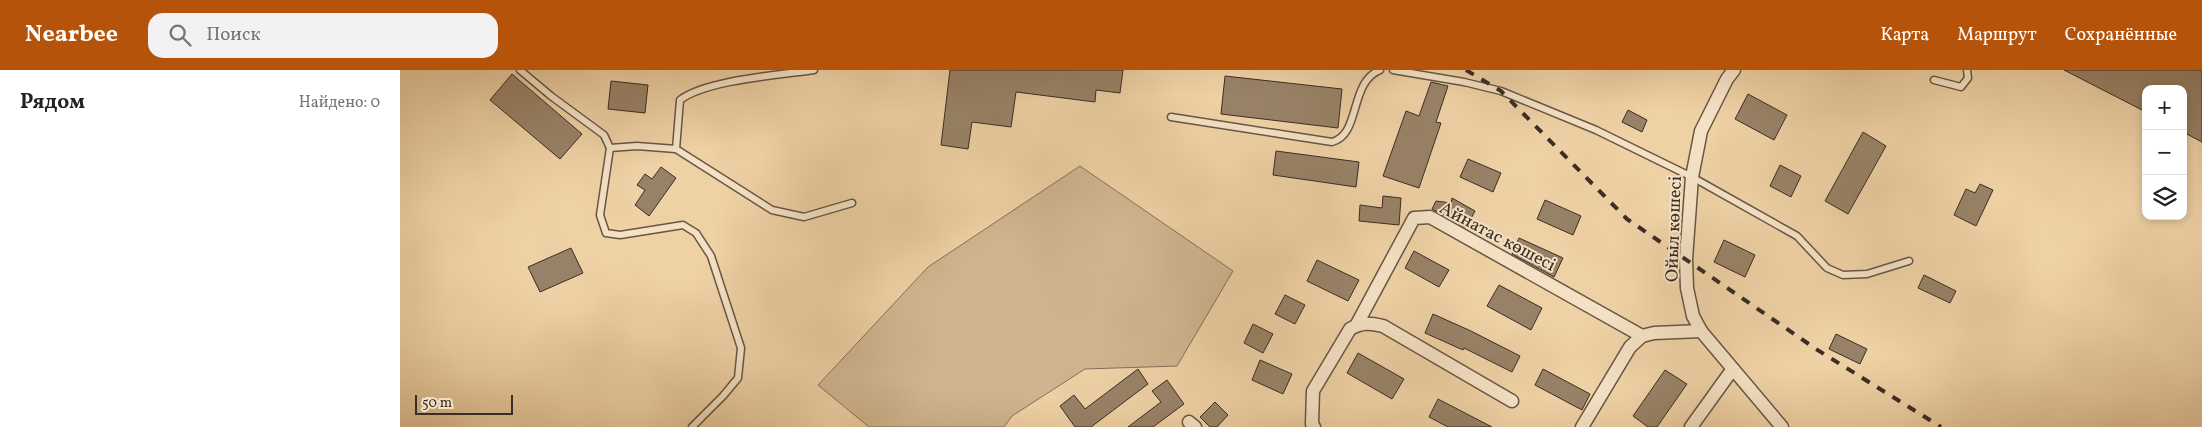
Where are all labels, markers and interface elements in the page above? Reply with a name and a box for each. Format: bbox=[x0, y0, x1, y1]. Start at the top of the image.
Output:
search box bbox=[148, 13, 498, 58]
text: Nearbee bbox=[25, 18, 118, 52]
icon: search bbox=[166, 21, 194, 49]
text: Поиск bbox=[206, 22, 261, 48]
text: Карта bbox=[1880, 23, 1929, 48]
text: Маршрут bbox=[1957, 23, 2037, 48]
text: Сохранённые bbox=[2065, 23, 2177, 48]
map controls bbox=[2142, 85, 2187, 220]
button: + bbox=[2142, 85, 2187, 130]
text: Рядом bbox=[20, 88, 85, 117]
text: Найдено: 0 bbox=[299, 92, 380, 114]
button: − bbox=[2142, 130, 2187, 175]
button: layers bbox=[2142, 175, 2187, 220]
street label: Ойыл көшесі bbox=[1660, 176, 1689, 283]
street label: Айнатас көшесі bbox=[1435, 196, 1560, 278]
scale bar bbox=[415, 392, 512, 415]
text: 50 m bbox=[422, 394, 452, 413]

